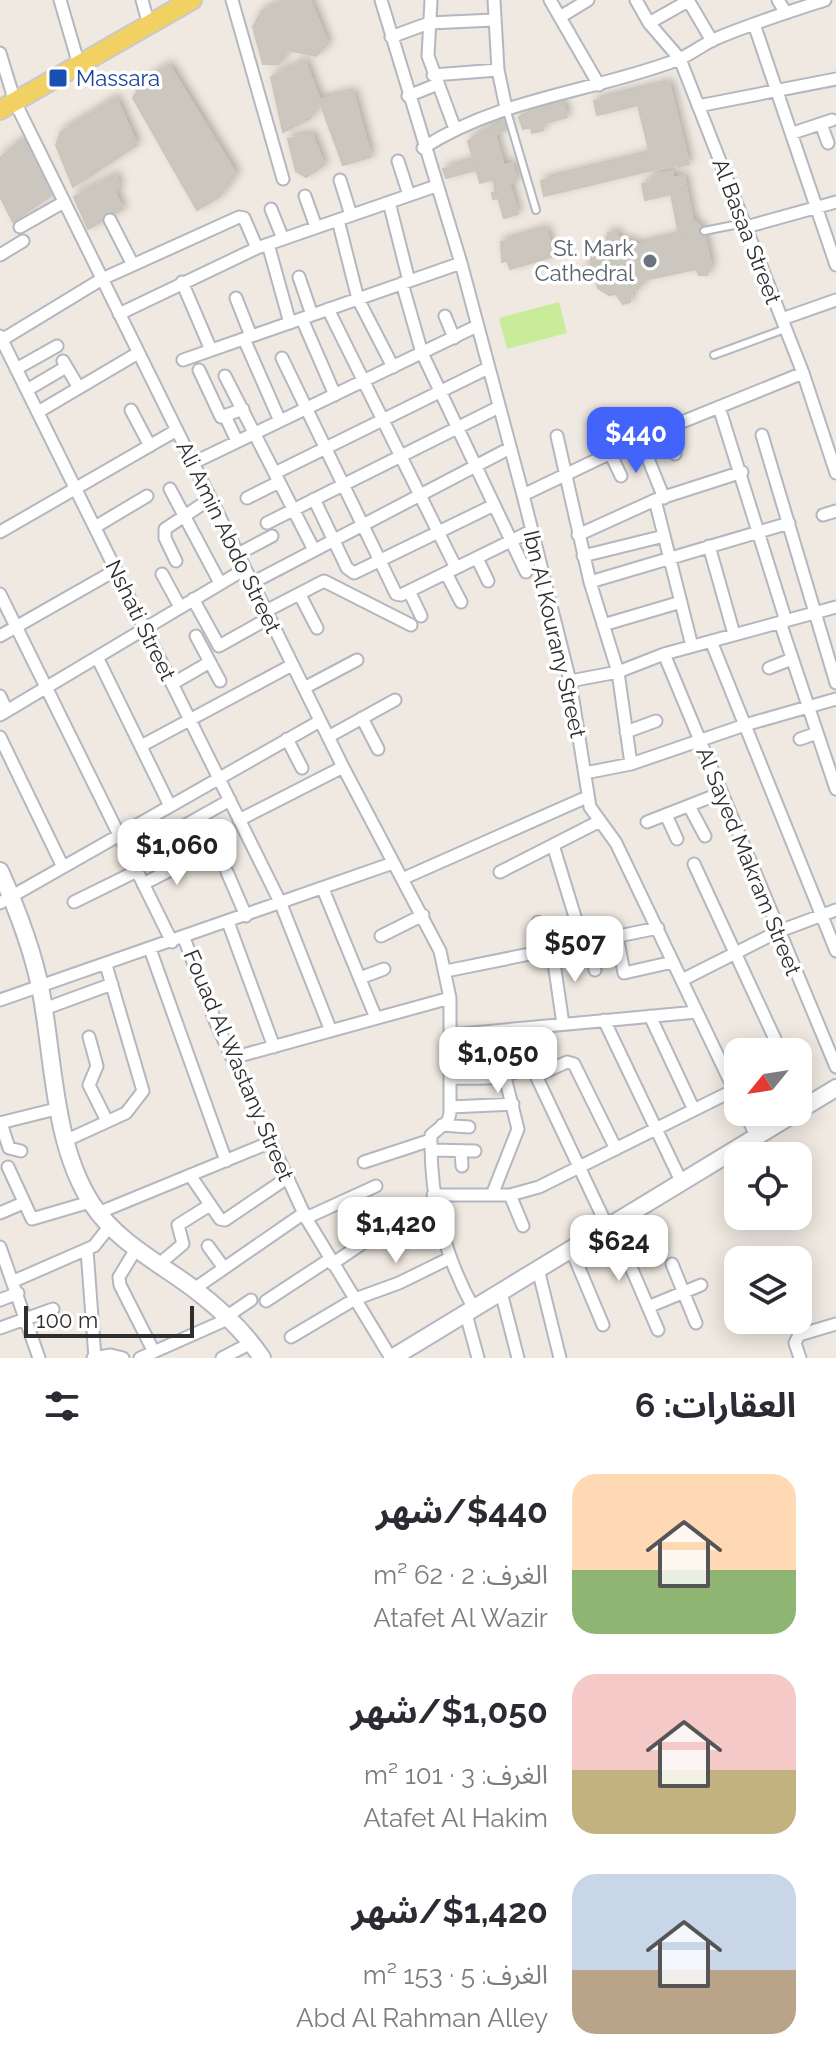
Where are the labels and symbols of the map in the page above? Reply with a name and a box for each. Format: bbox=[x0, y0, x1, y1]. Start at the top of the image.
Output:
place label: Massara bbox=[76, 65, 160, 91]
marker: Massara bbox=[47, 67, 69, 89]
street label: Al Basaa Street bbox=[707, 155, 787, 308]
place label: St. Mark Cathedral bbox=[535, 235, 634, 286]
marker: St. Mark Cathedral bbox=[641, 252, 659, 270]
pin: $440 bbox=[589, 407, 683, 475]
street label: Ali Amin Abdo Street bbox=[171, 437, 287, 638]
street label: Ibn Al Kourany Street bbox=[518, 528, 592, 741]
street label: Nshati Street bbox=[101, 555, 182, 685]
street label: Al Sayed Makram Street bbox=[691, 743, 807, 979]
pin: $1,060 bbox=[112, 819, 242, 887]
pin: $507 bbox=[528, 916, 622, 984]
street label: Fouad Al Wastany Street bbox=[179, 946, 300, 1185]
pin: $1,050 bbox=[433, 1027, 563, 1095]
north arrow bbox=[724, 1038, 812, 1126]
pin: $1,420 bbox=[331, 1197, 461, 1265]
pin: $624 bbox=[572, 1215, 666, 1283]
scale bar bbox=[24, 1302, 194, 1338]

